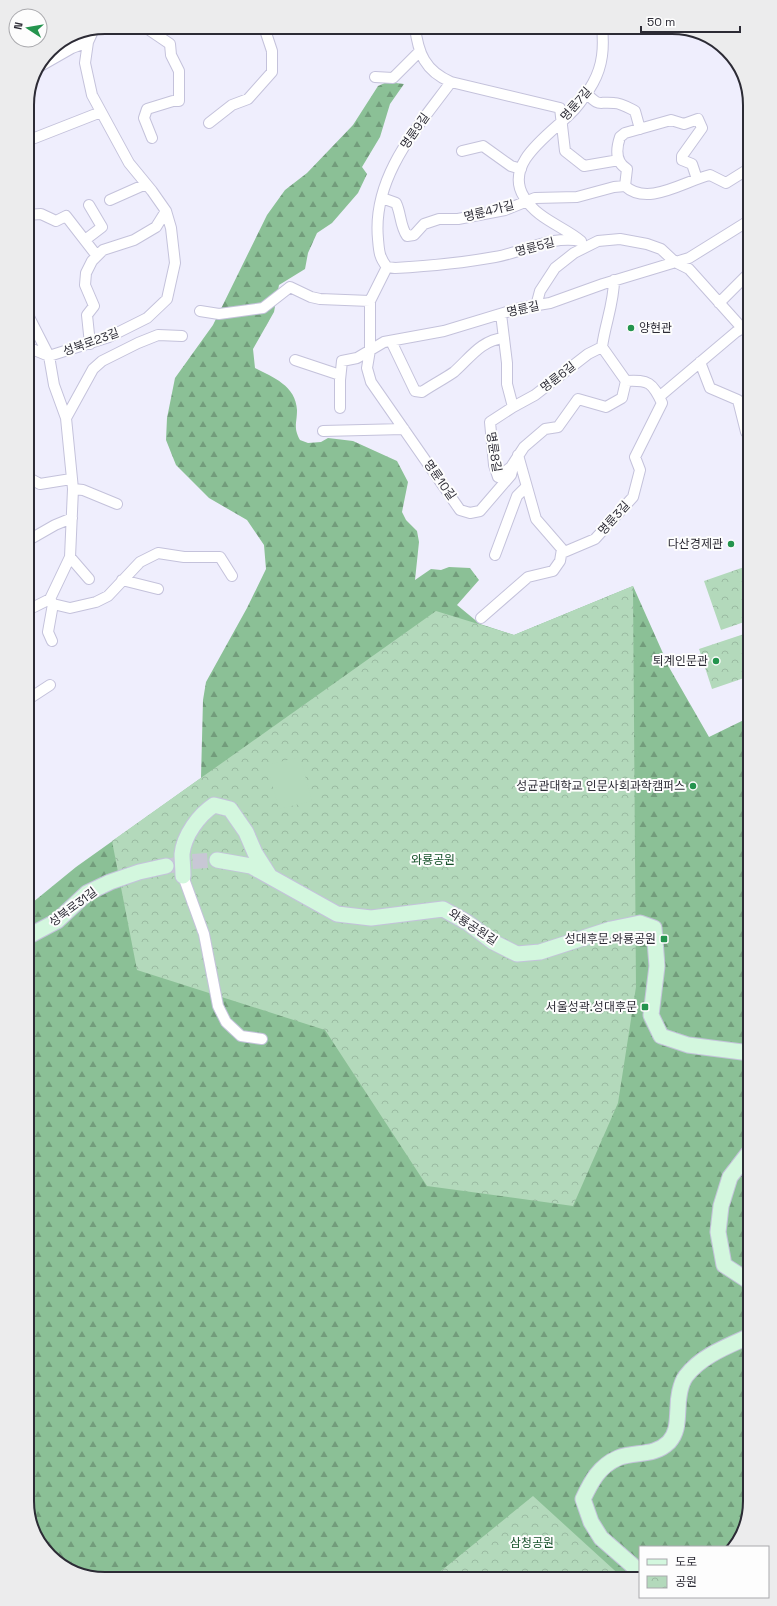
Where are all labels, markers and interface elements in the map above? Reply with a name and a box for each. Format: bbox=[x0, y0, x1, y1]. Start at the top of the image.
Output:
north arrow bbox=[8, 8, 48, 48]
scale bar bbox=[641, 8, 740, 34]
text: 50 m bbox=[647, 14, 675, 30]
text: N bbox=[11, 21, 26, 31]
street label: 명륜7길 bbox=[557, 84, 595, 124]
street label: 명륜9길 bbox=[397, 110, 433, 152]
street label: 명륜4가길 bbox=[462, 197, 516, 225]
street label: 명륜5길 bbox=[513, 234, 557, 260]
street label: 명륜길 bbox=[505, 297, 541, 321]
place label: 양현관 bbox=[639, 320, 672, 336]
marker: 양현관 bbox=[626, 323, 636, 333]
street label: 성북로23길 bbox=[61, 324, 121, 360]
street label: 명륜6길 bbox=[537, 358, 579, 396]
street label: 명륜8길 bbox=[483, 431, 505, 473]
street label: 명륜10길 bbox=[420, 457, 460, 503]
street label: 명륜3길 bbox=[595, 498, 633, 538]
place label: 다산경제관 bbox=[668, 536, 723, 552]
marker: 다산경제관 bbox=[726, 539, 736, 549]
place label: 퇴계인문관 bbox=[653, 653, 708, 669]
marker: 퇴계인문관 bbox=[711, 656, 721, 666]
place label: 성균관대학교 인문사회과학캠퍼스 bbox=[516, 778, 685, 794]
marker: 성균관대학교 인문사회과학캠퍼스 bbox=[688, 781, 698, 791]
park label: 와룡공원 bbox=[411, 852, 455, 868]
street label: 성북로31길 bbox=[46, 884, 100, 930]
street label: 와룡공원길 bbox=[445, 905, 501, 949]
place label: 성대후문.와룡공원 bbox=[565, 931, 656, 947]
marker: 성대후문.와룡공원 bbox=[659, 934, 669, 944]
place label: 서울성곽.성대후문 bbox=[546, 999, 637, 1015]
marker: 서울성곽.성대후문 bbox=[640, 1002, 650, 1012]
park label: 삼청공원 bbox=[510, 1535, 554, 1551]
legend bbox=[639, 1546, 769, 1598]
text: 도로 bbox=[675, 1554, 697, 1570]
text: 공원 bbox=[675, 1574, 697, 1590]

